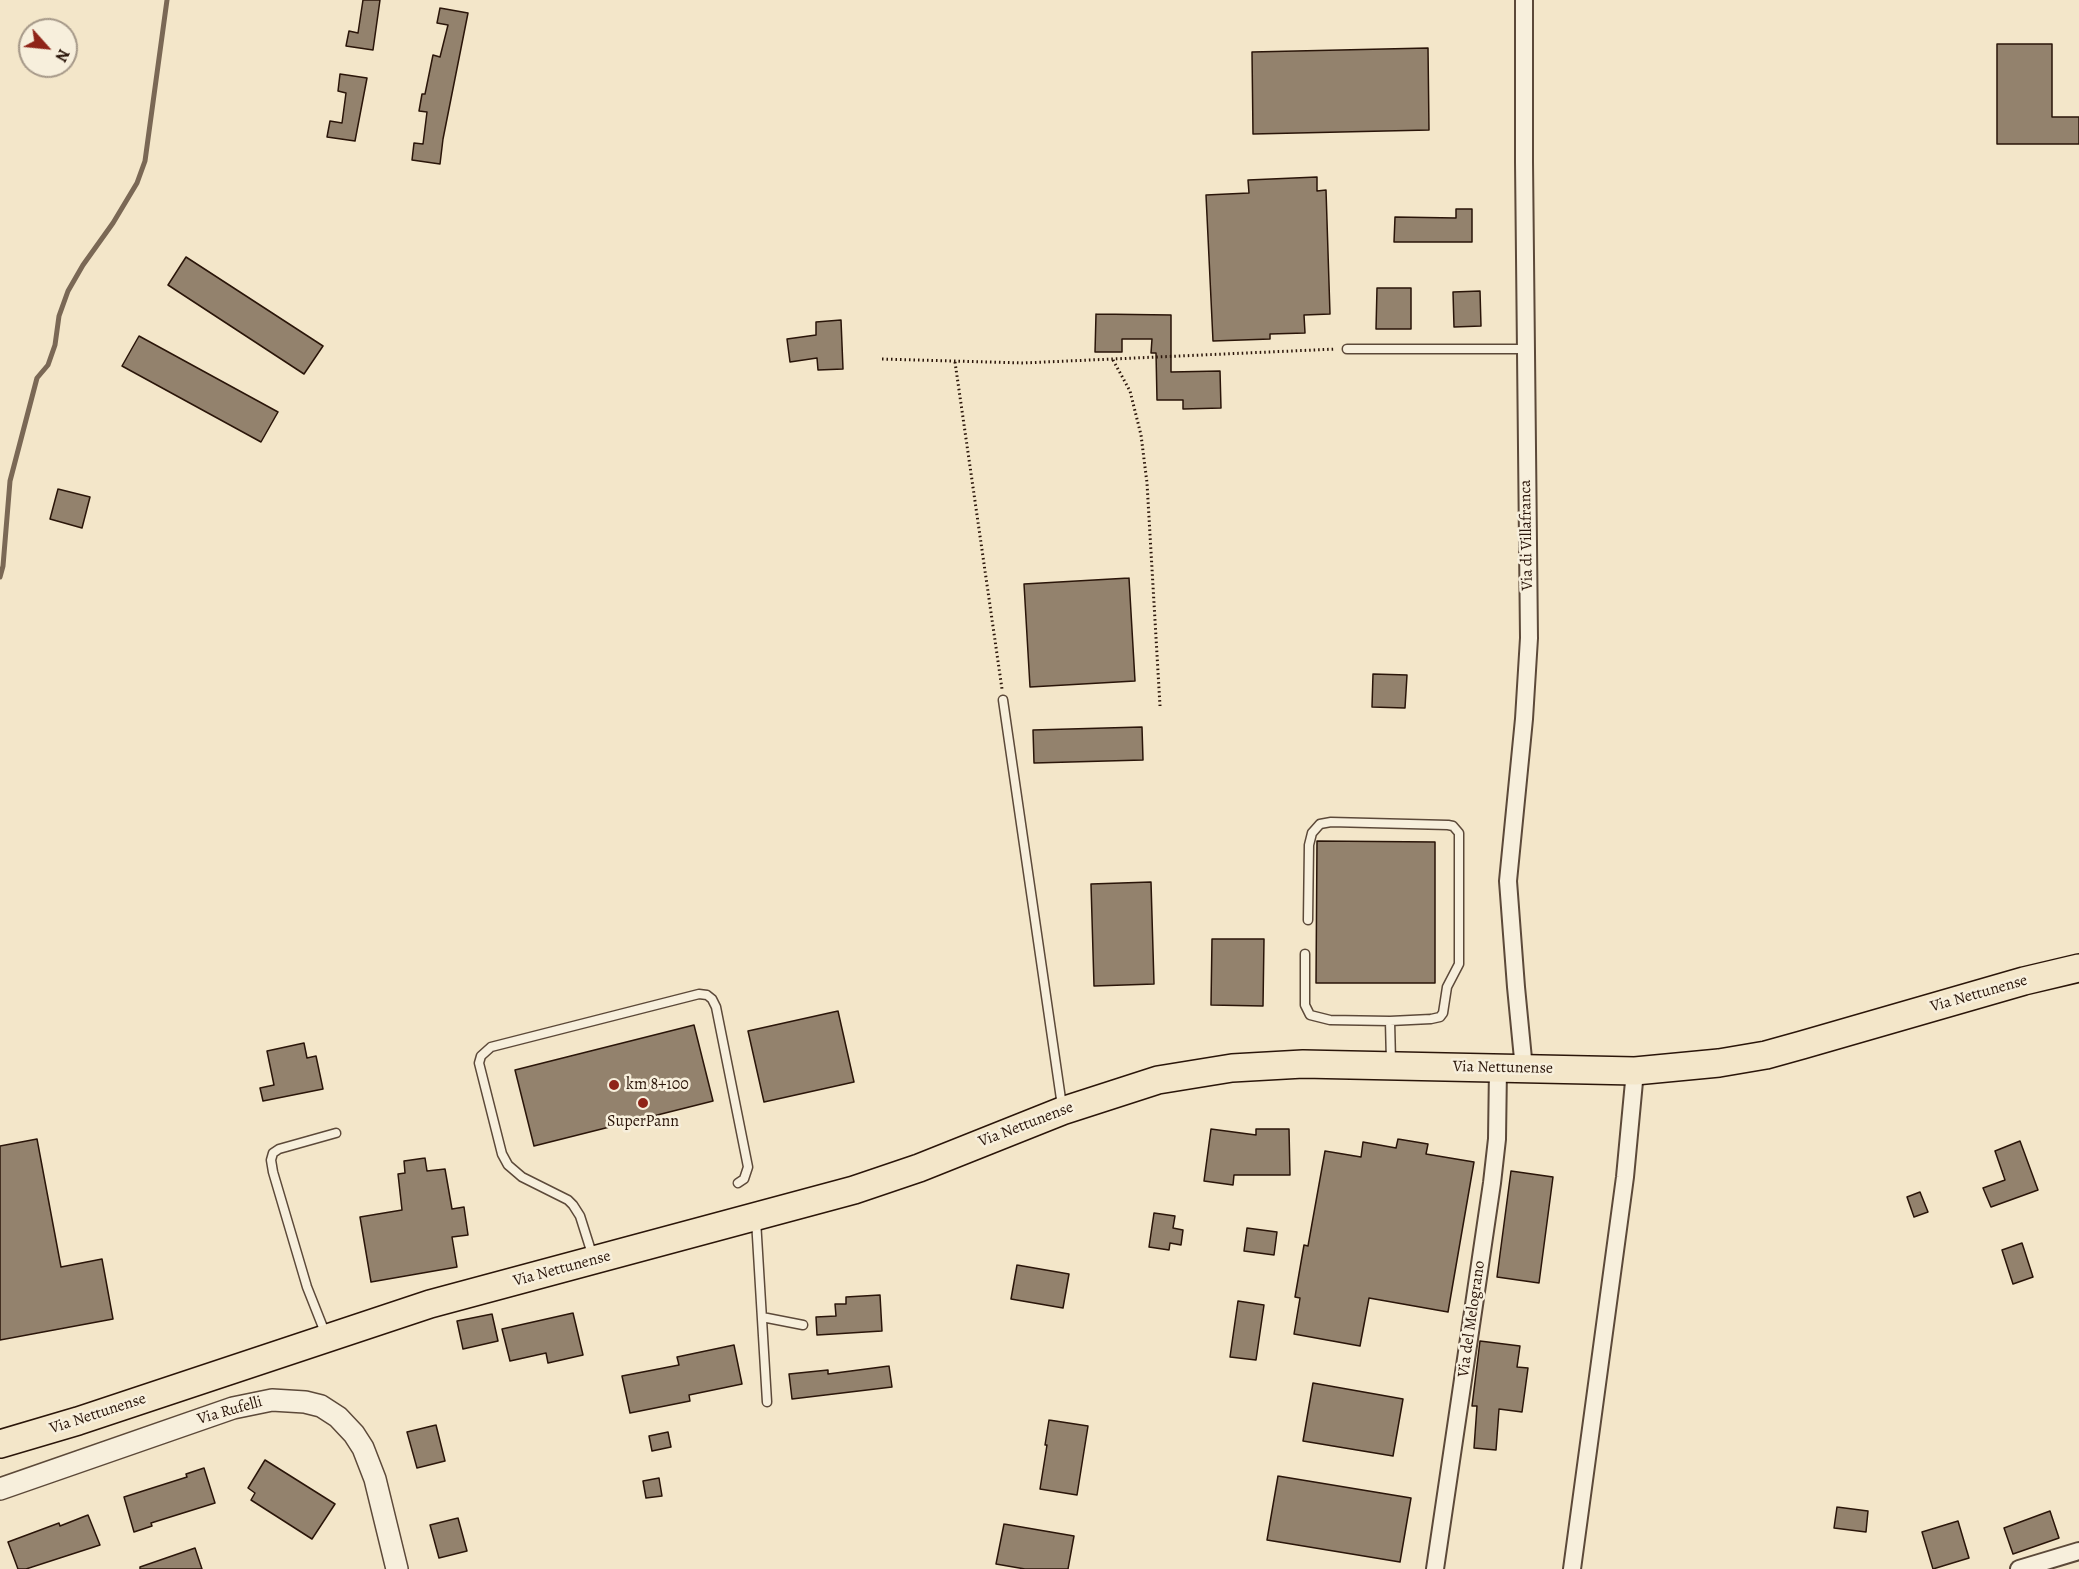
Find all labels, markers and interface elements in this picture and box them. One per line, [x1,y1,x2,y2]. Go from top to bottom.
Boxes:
north arrow [18,18,78,78]
text: N [50,45,75,65]
street label: Via di Villafranca [1516,479,1538,591]
street label: Via Nettunense [1928,971,2030,1017]
street label: Via Nettunense [1453,1058,1553,1078]
place label: km 8+100 [626,1075,689,1095]
marker: km 8+100 [607,1078,621,1092]
marker: SuperPann [636,1096,650,1110]
street label: Via Nettunense [976,1098,1076,1152]
place label: SuperPann [607,1112,679,1132]
street label: Via Nettunense [511,1247,613,1291]
street label: Via del Melograno [1454,1259,1490,1379]
street label: Via Nettunense [47,1389,149,1439]
street label: Via Rufelli [195,1393,265,1429]

